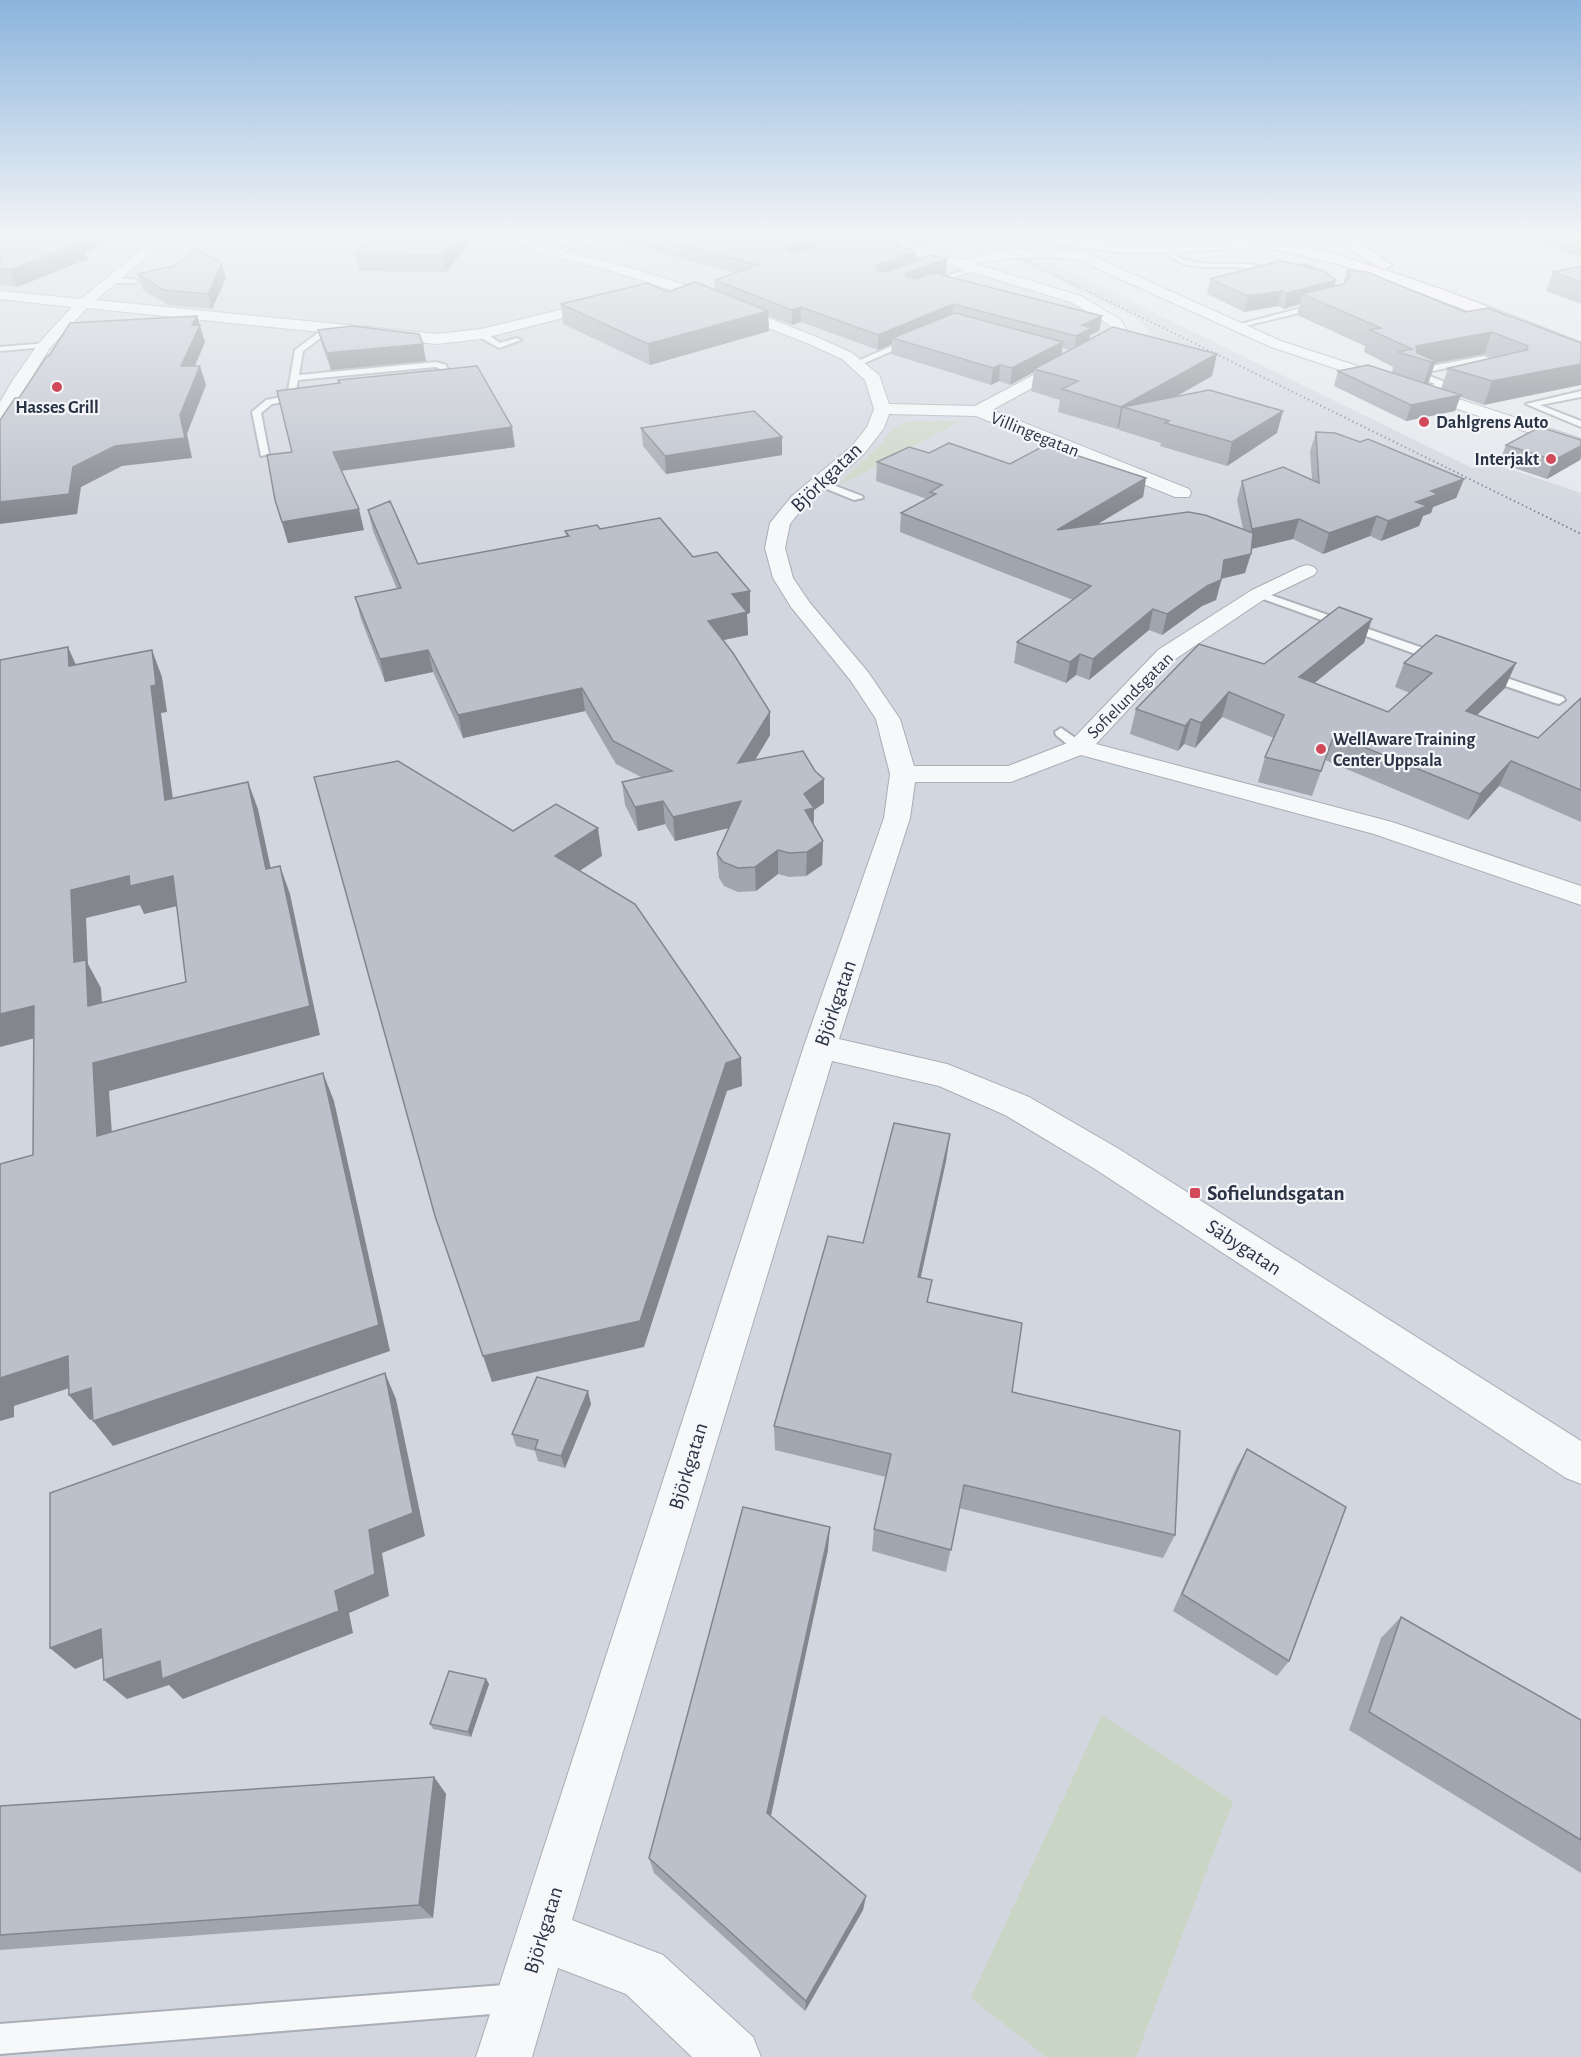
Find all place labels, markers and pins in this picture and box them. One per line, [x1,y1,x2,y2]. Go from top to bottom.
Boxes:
marker: Hasses Grill [50,380,64,394]
place label: Hasses Grill [15,399,99,417]
place label: Dahlgrens Auto [1436,414,1548,432]
marker: Dahlgrens Auto [1417,415,1431,429]
place label: Interjakt [1475,451,1539,469]
marker: Interjakt [1544,452,1558,466]
place label: WellAware Training Center Uppsala [1333,731,1476,770]
marker: WellAware Training Center Uppsala [1314,742,1328,756]
place label: Sofielundsgatan [1207,1183,1345,1204]
marker: Sofielundsgatan [1188,1186,1202,1200]

